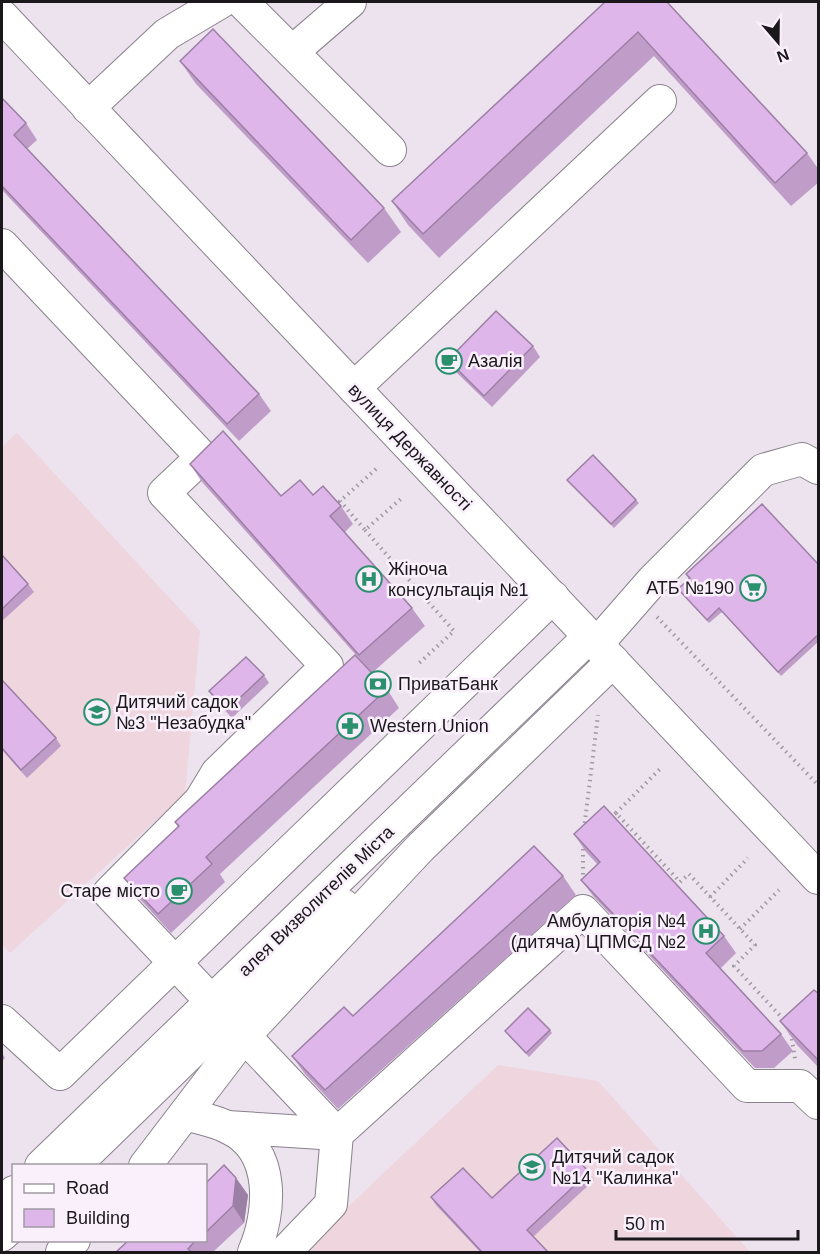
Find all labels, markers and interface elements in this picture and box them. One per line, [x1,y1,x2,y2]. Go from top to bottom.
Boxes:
north arrow [748,12,808,72]
text: N [775,46,791,66]
cafe icon: Азалія [434,346,464,376]
place label: Азалія [468,351,523,371]
street label: вулиця Державності [344,379,476,515]
place label: Жіноча консультація №1 [388,559,529,600]
hospital icon: Жіноча консультація №1 [354,564,384,594]
supermarket icon: АТБ №190 [738,573,768,603]
place label: АТБ №190 [646,578,734,598]
bank icon: ПриватБанк [363,669,393,699]
place label: ПриватБанк [398,674,498,694]
place label: Дитячий садок №3 "Незабудка" [116,692,251,733]
school or university icon: Дитячий садок №3 "Незабудка" [82,697,112,727]
pharmacy icon: Western Union [335,711,365,741]
place label: Western Union [370,716,489,736]
street label: алея Визволителів Міста [234,821,398,980]
cafe icon: Старе місто [164,876,194,906]
place label: Старе місто [60,881,160,901]
place label: Амбулаторія №4 (дитяча) ЦПМСД №2 [511,911,686,952]
hospital icon: Амбулаторія №4 (дитяча) ЦПМСД №2 [691,916,721,946]
place label: Дитячий садок №14 "Калинка" [552,1147,678,1188]
school or university icon: Дитячий садок №14 "Калинка" [517,1152,547,1182]
legend [12,1164,207,1242]
text: Road [66,1178,109,1198]
scale bar [616,1203,798,1241]
text: Building [66,1208,130,1228]
text: 50 m [625,1214,665,1234]

